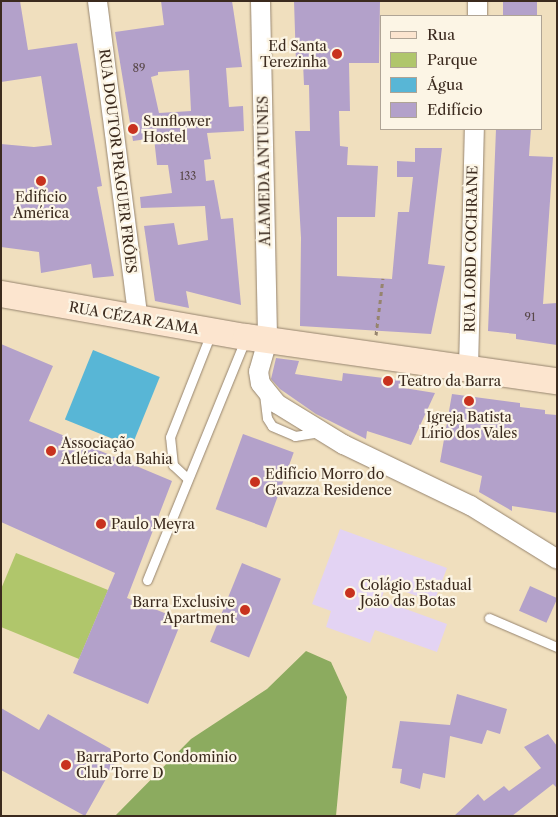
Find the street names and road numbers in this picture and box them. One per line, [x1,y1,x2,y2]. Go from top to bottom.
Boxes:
street label: RUA DOUTOR PRAGUER FRÓES [96,47,140,275]
street label: ALAMEDA ANTUNES [254,95,274,247]
street label: RUA LORD COCHRANE [461,165,481,333]
street label: RUA CÉZAR ZAMA [67,298,201,338]

